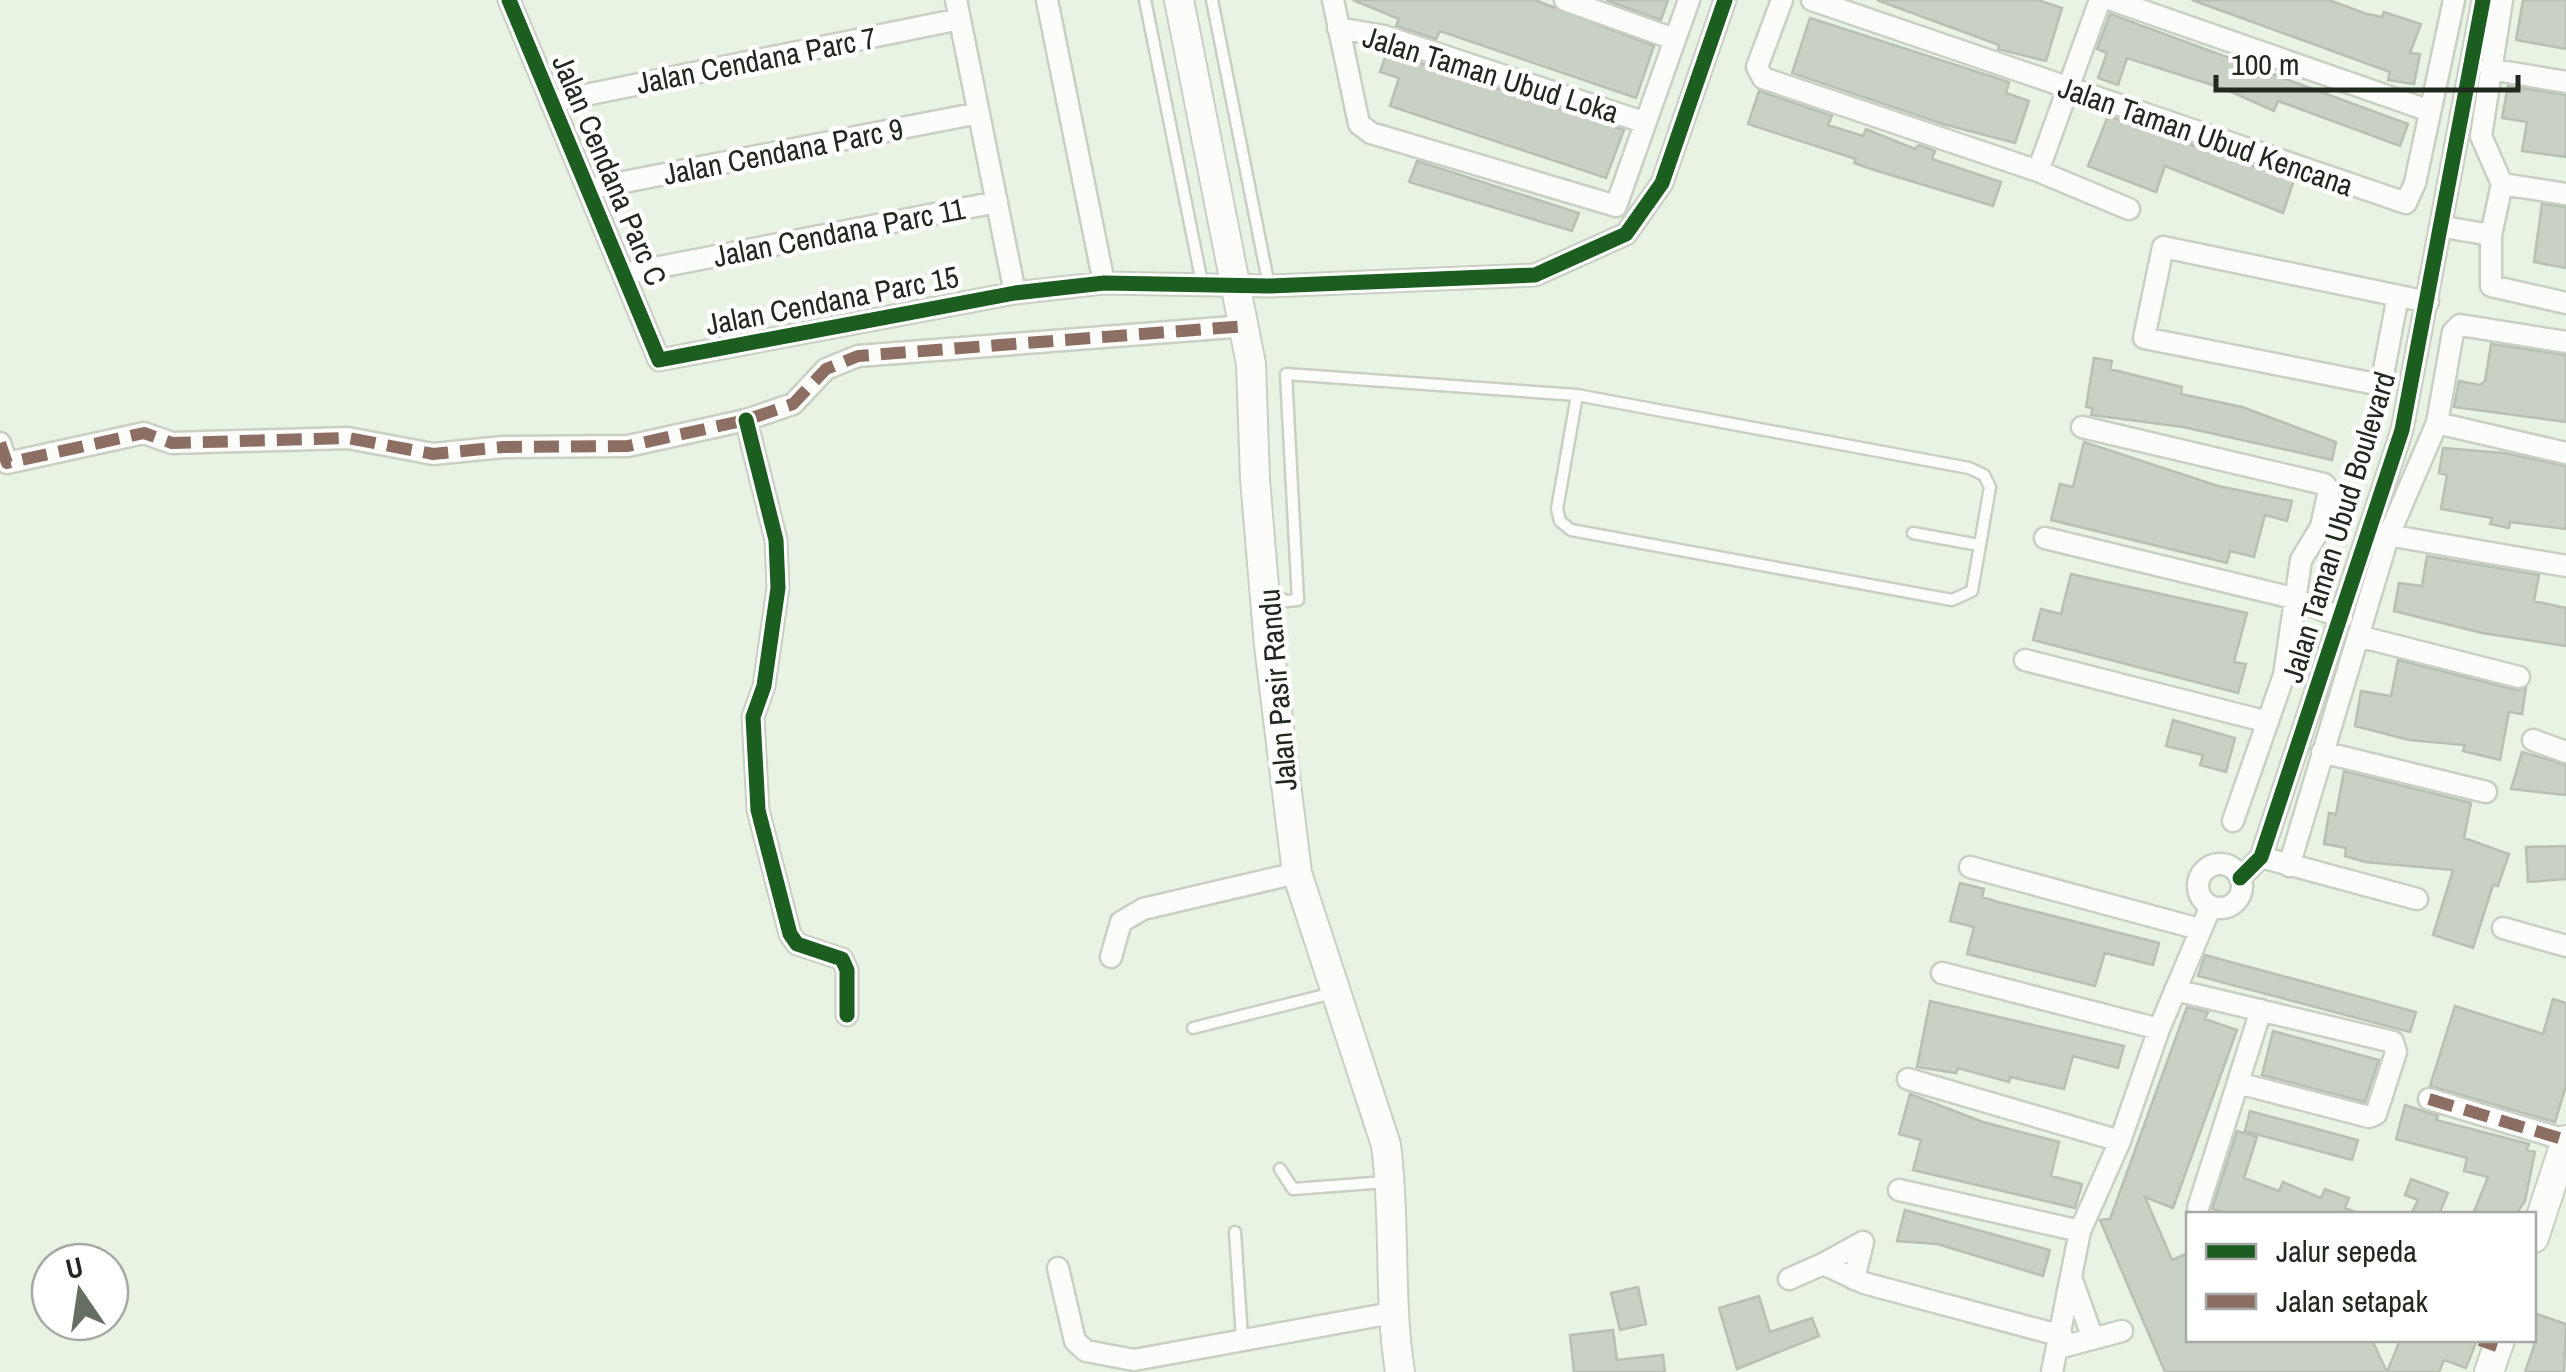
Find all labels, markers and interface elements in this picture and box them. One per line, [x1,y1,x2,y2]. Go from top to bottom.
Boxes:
street label: Jalan Taman Ubud Loka [1358,16,1624,132]
street label: Jalan Cendana Parc 7 [633,17,879,103]
scale bar [2216,30,2518,92]
text: 100 m [2231,44,2299,84]
street label: Jalan Cendana Parc C [543,48,677,292]
street label: Jalan Taman Ubud Kencana [2053,67,2359,205]
street label: Jalan Cendana Parc 9 [660,108,906,194]
street label: Jalan Cendana Parc 11 [710,188,968,276]
street label: Jalan Cendana Parc 15 [702,256,962,344]
street label: Jalan Taman Ubud Boulevard [2272,367,2404,687]
street label: Jalan Pasir Randu [1248,587,1306,793]
legend [2186,1212,2536,1342]
text: Jalur sepeda [2276,1231,2417,1271]
north arrow [30,1242,130,1342]
text: U [62,1247,87,1288]
text: Jalan setapak [2276,1281,2429,1321]

